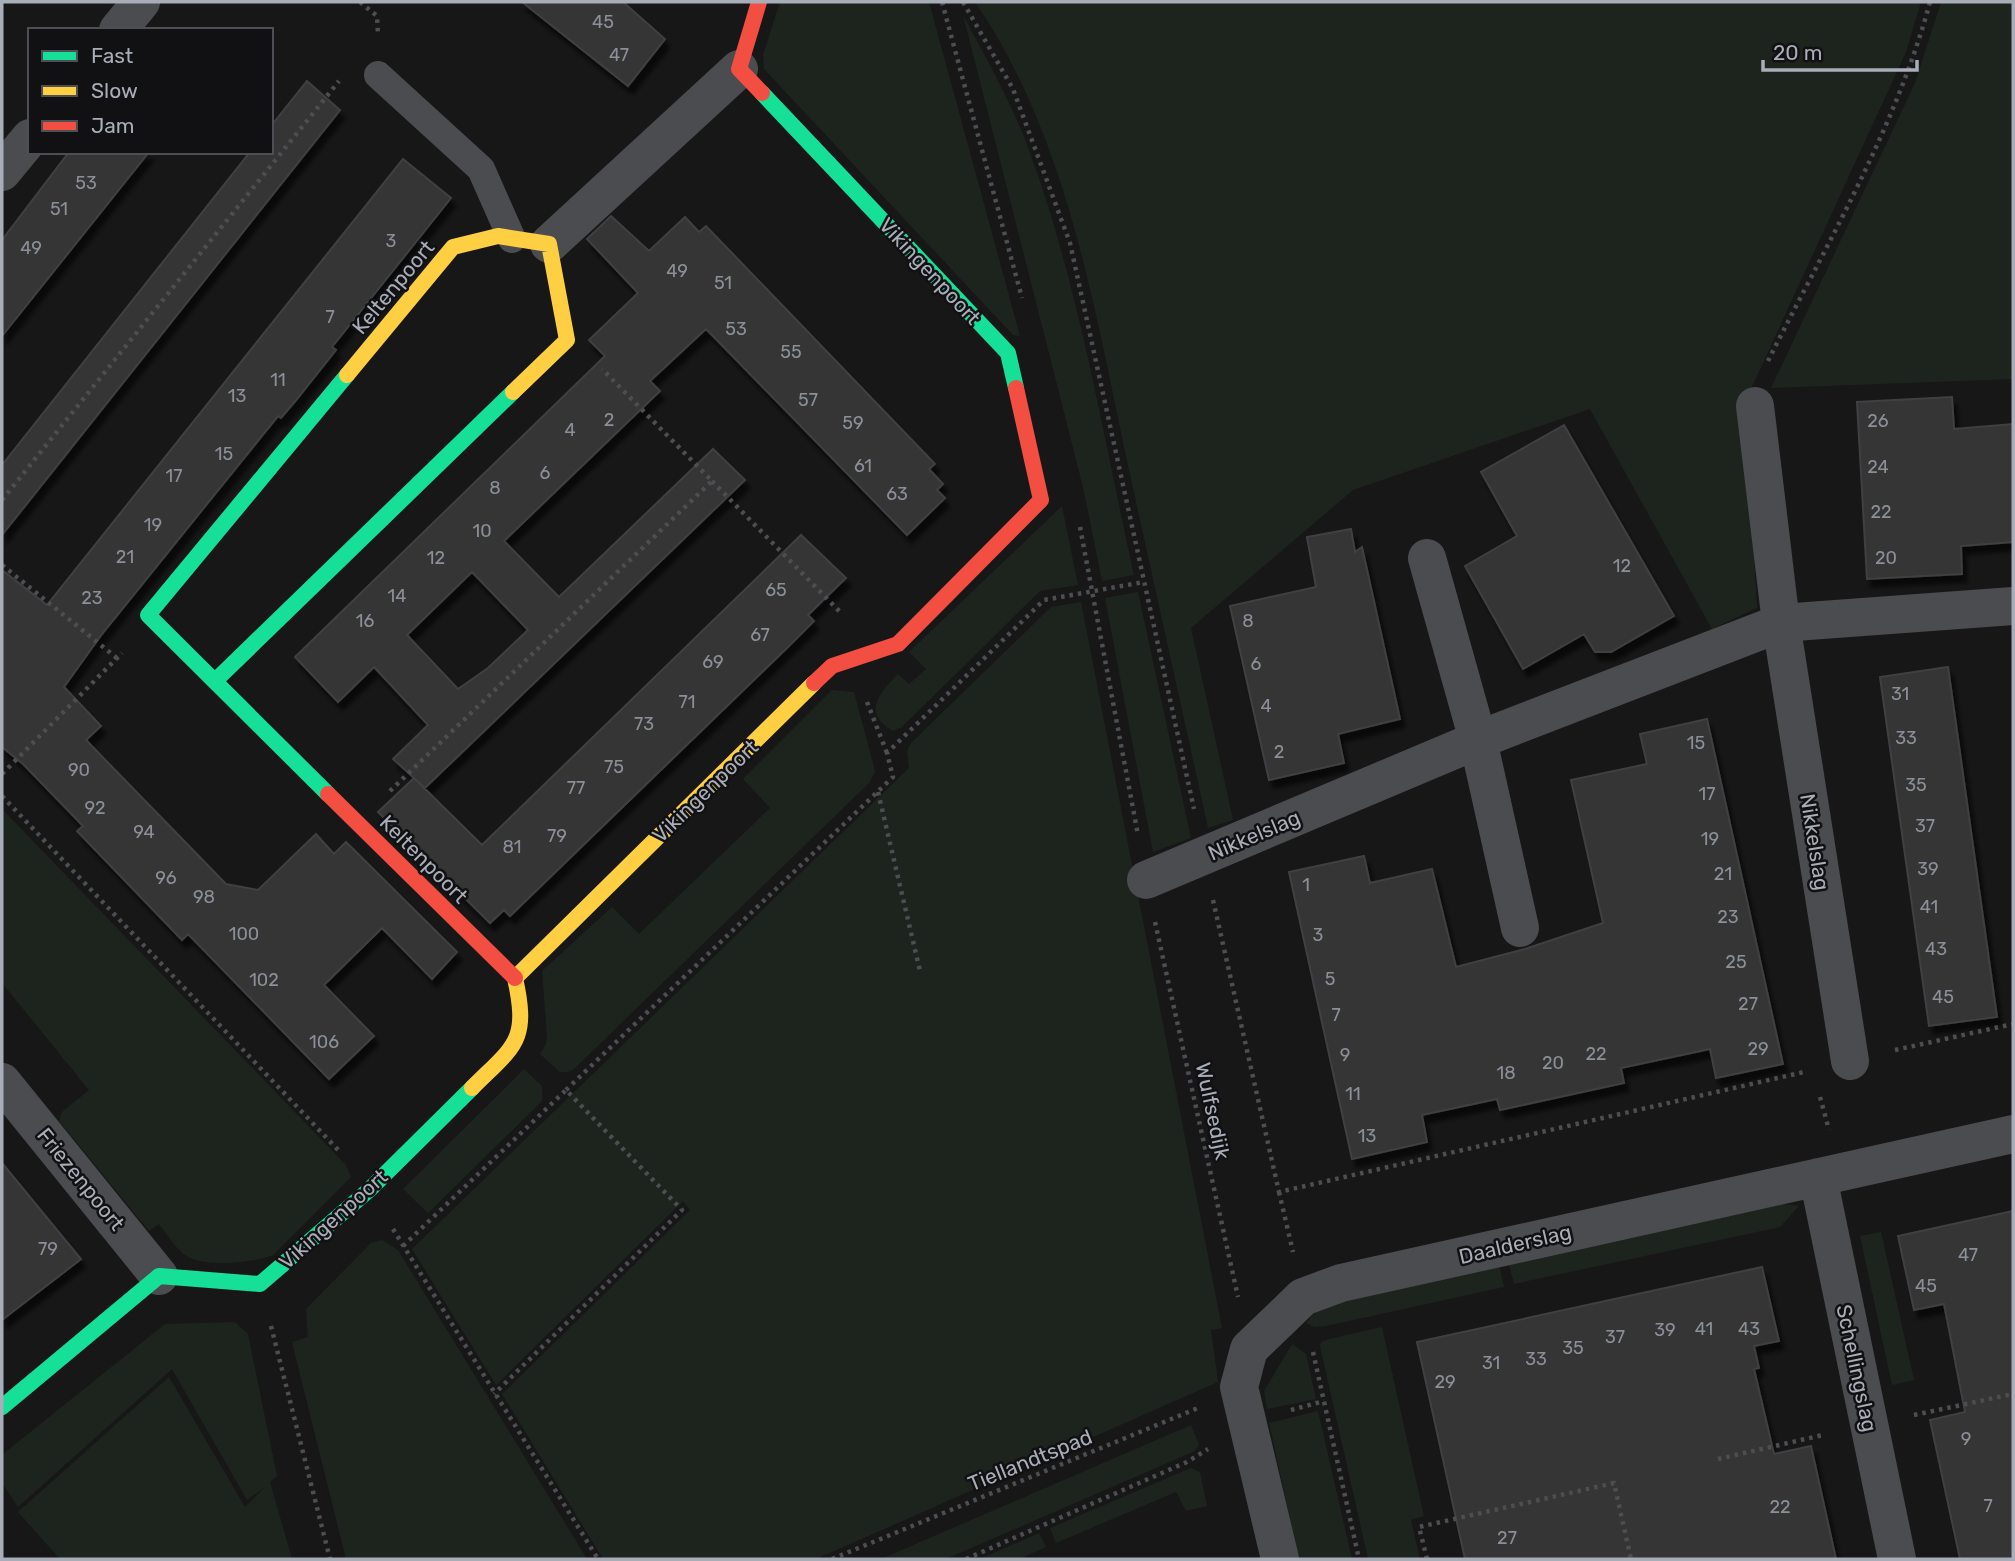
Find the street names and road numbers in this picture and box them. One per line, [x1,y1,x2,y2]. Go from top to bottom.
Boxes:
street label: Vikingenpoort [874,212,986,330]
street label: Keltenpoort [347,235,439,339]
street label: Vikingenpoort [647,734,763,848]
street label: Nikkelslag [1795,792,1835,892]
street label: Nikkelslag [1204,804,1304,866]
street label: Keltenpoort [375,810,473,908]
street label: Wulfsedijk [1191,1060,1236,1162]
street label: Friezenpoort [32,1123,130,1235]
street label: Vikingenpoort [274,1164,392,1274]
street label: Daalderslag [1456,1219,1574,1269]
street label: Schellingslag [1831,1302,1883,1434]
street label: Tiellandtspad [964,1424,1096,1496]

